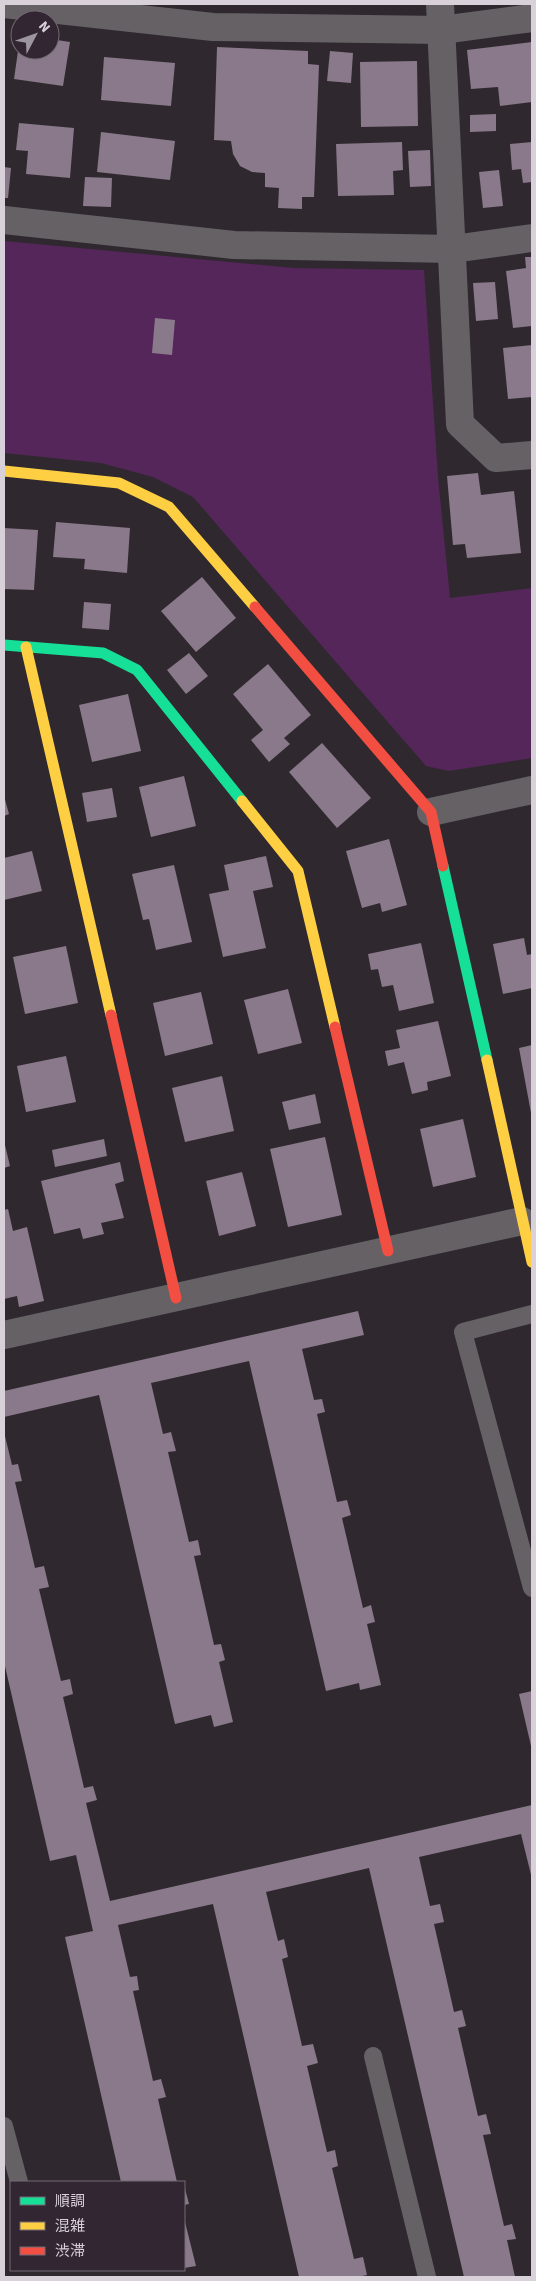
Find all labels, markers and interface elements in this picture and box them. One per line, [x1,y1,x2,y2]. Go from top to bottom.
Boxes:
north arrow [10,10,60,60]
text: N [33,17,55,37]
legend [10,2181,185,2271]
text: 順調 [55,2191,85,2212]
text: 混雑 [55,2216,85,2237]
text: 渋滞 [55,2241,85,2262]

